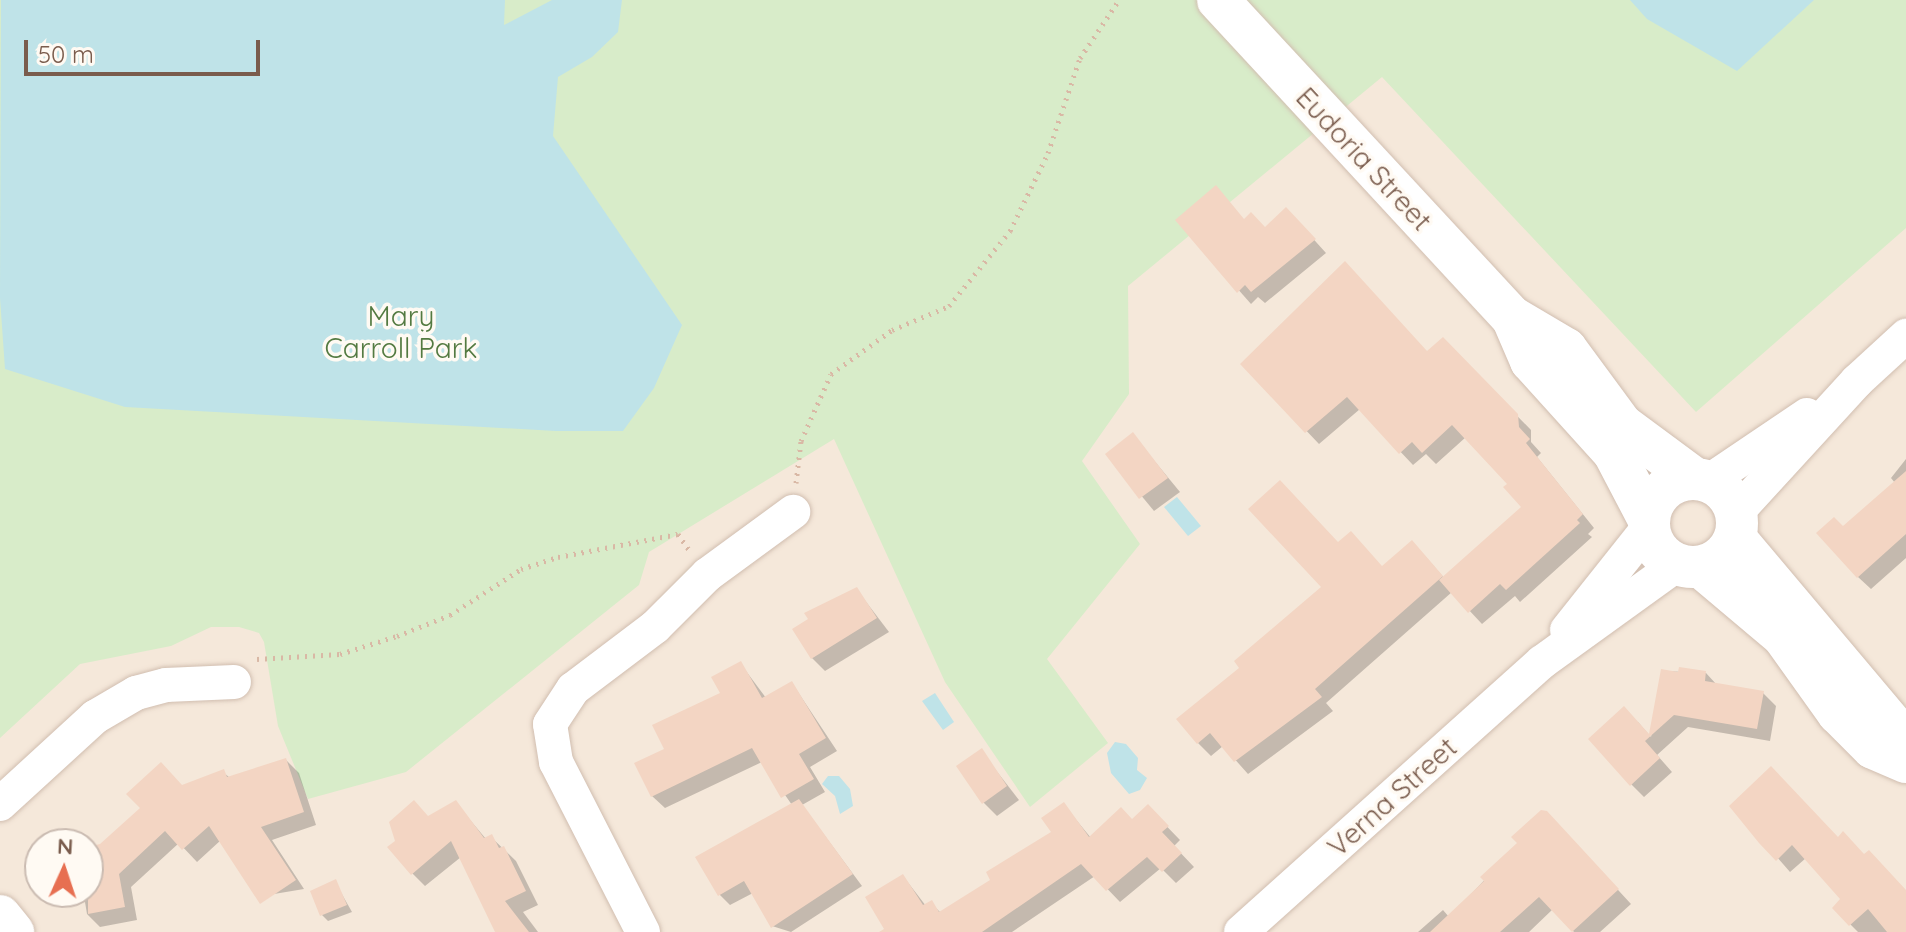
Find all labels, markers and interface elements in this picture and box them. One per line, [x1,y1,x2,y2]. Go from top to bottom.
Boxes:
scale bar [28,24,264,74]
text: 50 m [38,39,94,69]
street label: Eudoria Street [1289,80,1439,238]
park label: Mary Carroll Park [325,299,477,365]
street label: Verna Street [1321,730,1463,864]
north arrow [24,828,104,908]
text: N [56,832,74,860]

